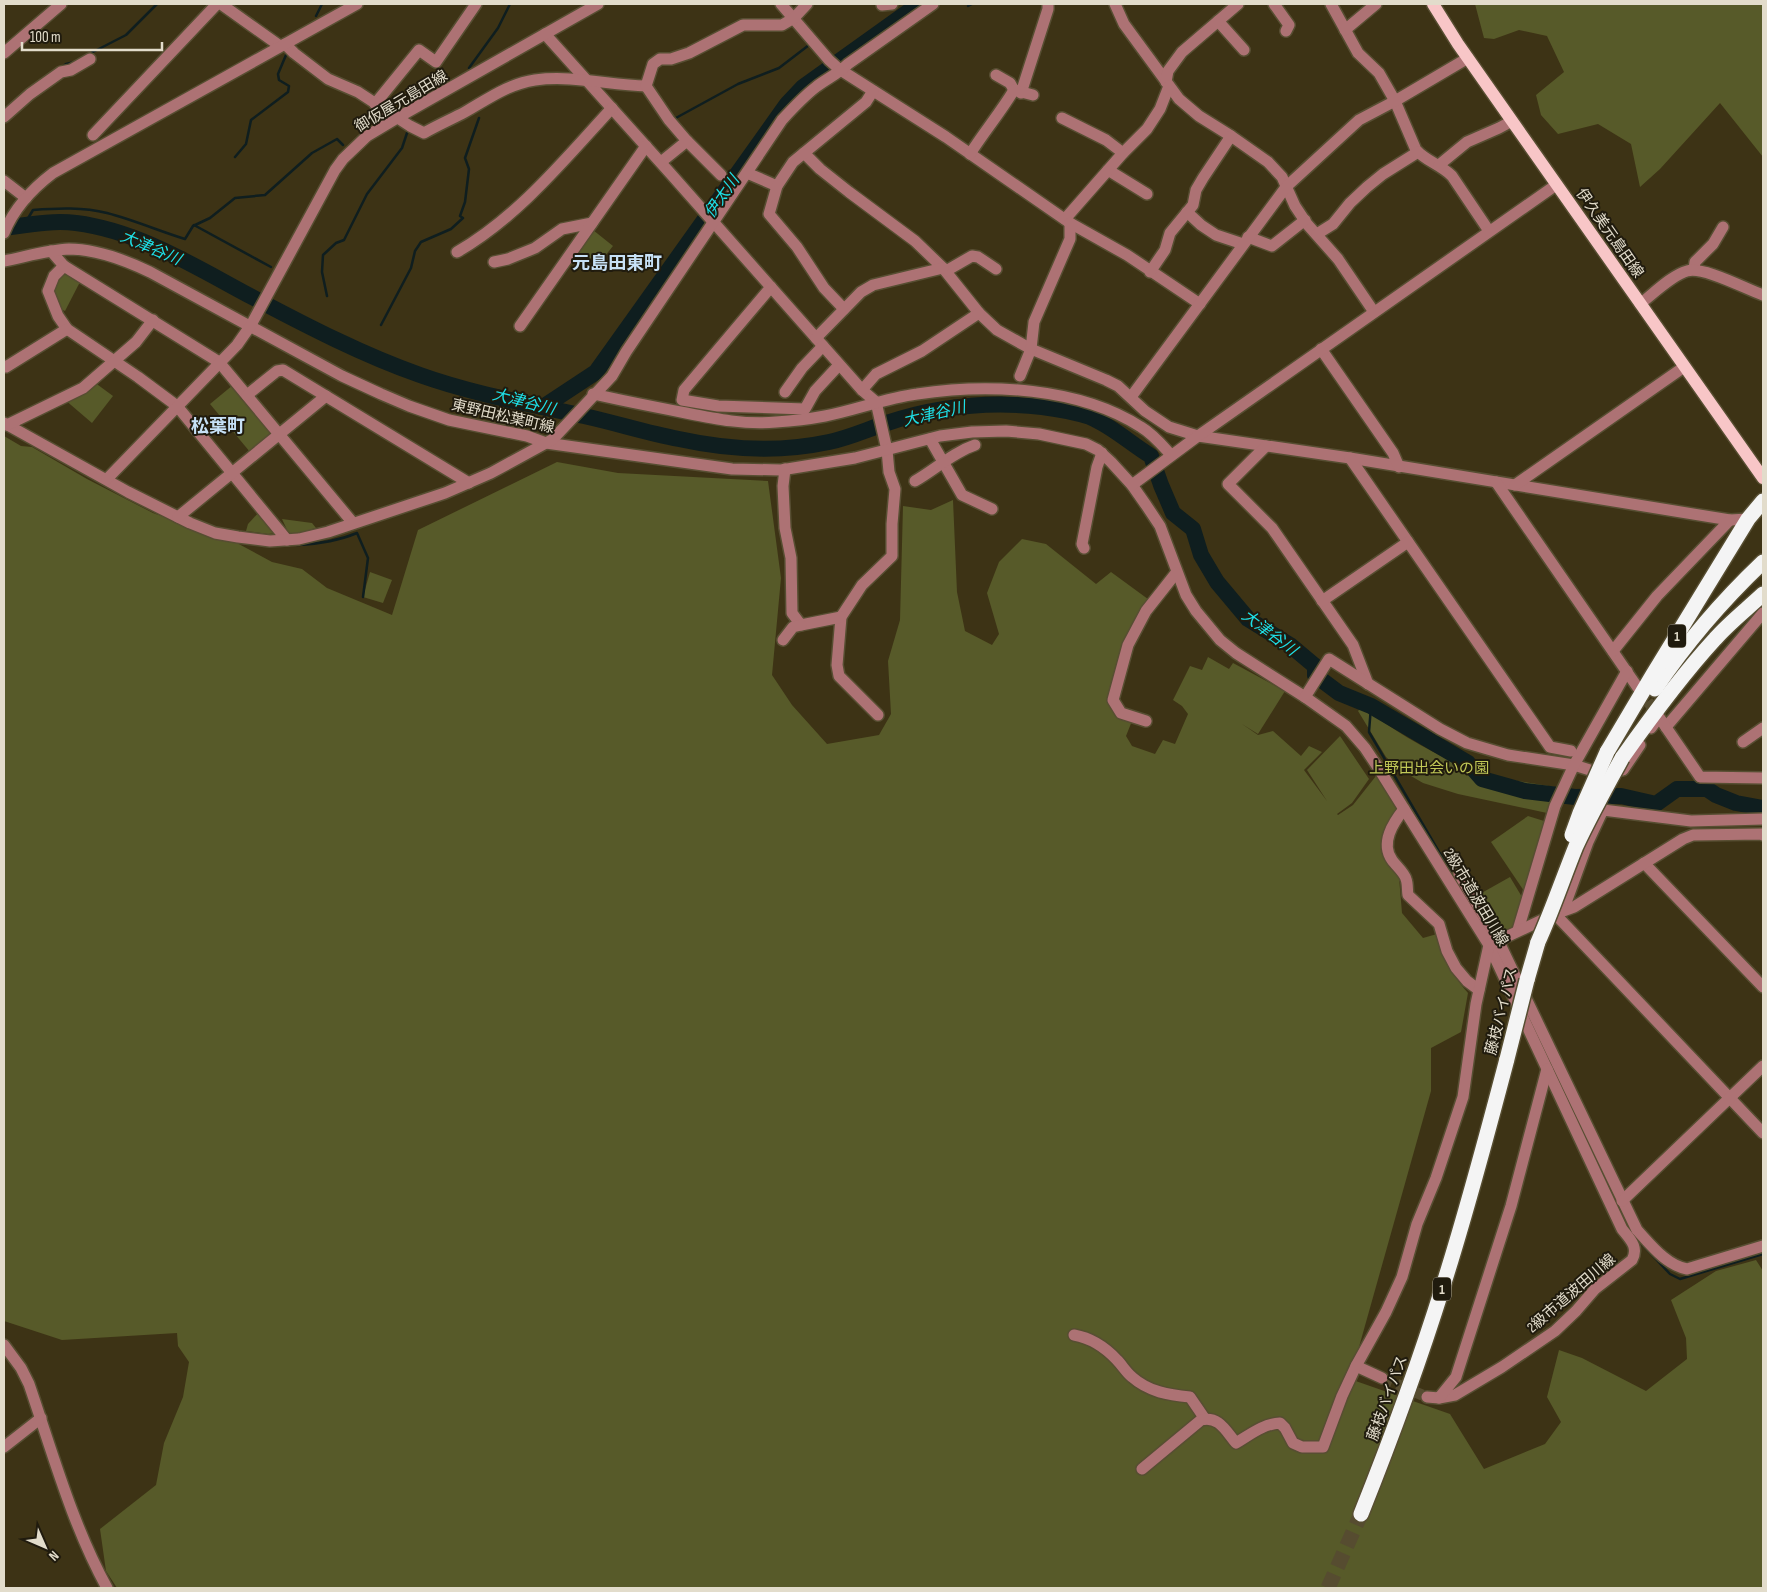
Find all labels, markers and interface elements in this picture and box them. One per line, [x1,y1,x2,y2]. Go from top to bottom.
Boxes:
scale bar [22,20,162,52]
text: 100 m [30,28,61,47]
street label: 御仮屋元島田線 [351,66,451,137]
water label: 伊太川 [701,170,745,222]
street label: 伊久美元島田線 [1572,185,1647,282]
water label: 大津谷川 [117,227,185,270]
district label: 元島田東町 [572,253,662,274]
water label: 大津谷川 [490,385,559,420]
street label: 東野田松葉町線 [450,395,556,438]
water label: 大津谷川 [901,398,970,431]
district label: 松葉町 [191,416,245,437]
water label: 大津谷川 [1238,606,1302,661]
road number: 1 [1668,624,1686,648]
park label: 上野田出会いの園 [1369,759,1489,778]
street label: 2級市道波田川線 [1439,845,1512,950]
street label: 藤枝バイパス [1481,965,1522,1057]
street label: 2級市道波田川線 [1523,1250,1620,1337]
road number: 1 [1433,1278,1451,1300]
street label: 藤枝バイパス [1363,1353,1412,1444]
north arrow [20,1522,70,1572]
text: N [45,1547,62,1564]

